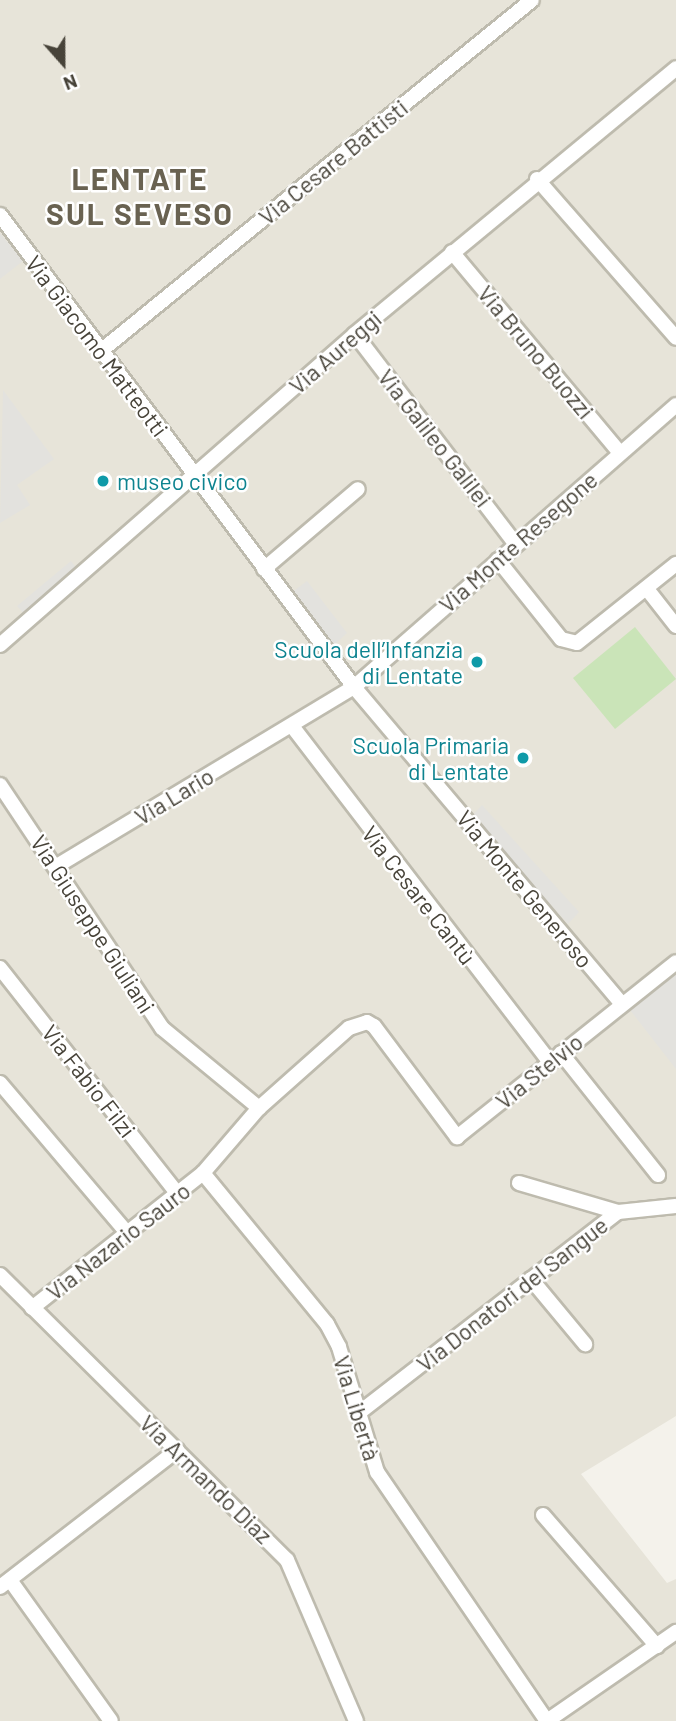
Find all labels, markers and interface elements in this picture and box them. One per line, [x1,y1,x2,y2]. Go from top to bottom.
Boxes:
north arrow [28,28,98,98]
text: N [61,70,81,96]
street label: Via Cesare Battisti [253,94,413,230]
district label: LENTATE SUL SEVESO [47,160,233,230]
street label: Via Giacomo Matteotti [20,250,174,442]
street label: Via Bruno Buozzi [472,280,600,424]
street label: Via Aureggi [283,305,387,399]
street label: Via Galileo Galilei [373,363,497,513]
street label: Via Monte Resegone [433,466,603,618]
place label: museo civico [117,467,248,495]
marker: museo civico [95,473,111,489]
place label: Scuola dell’Infanzia di Lentate [274,635,463,689]
marker: Scuola dell’Infanzia di Lentate [469,654,485,670]
place label: Scuola Primaria di Lentate [352,731,509,785]
marker: Scuola Primaria di Lentate [515,750,531,766]
street label: Via Lario [129,762,219,830]
street label: Via Monte Generoso [451,805,599,973]
street label: Via Cesare Cantù [356,820,482,970]
street label: Via Giuseppe Giuliani [25,830,161,1018]
street label: Via Fabio Filzi [36,1019,142,1143]
street label: Via Stelvio [490,1028,588,1114]
street label: Via Nazario Sauro [41,1176,195,1306]
street label: Via Donatori del Sangue [411,1211,613,1377]
street label: Via Libertà [328,1352,386,1464]
street label: Via Armando Diaz [134,1409,278,1549]

